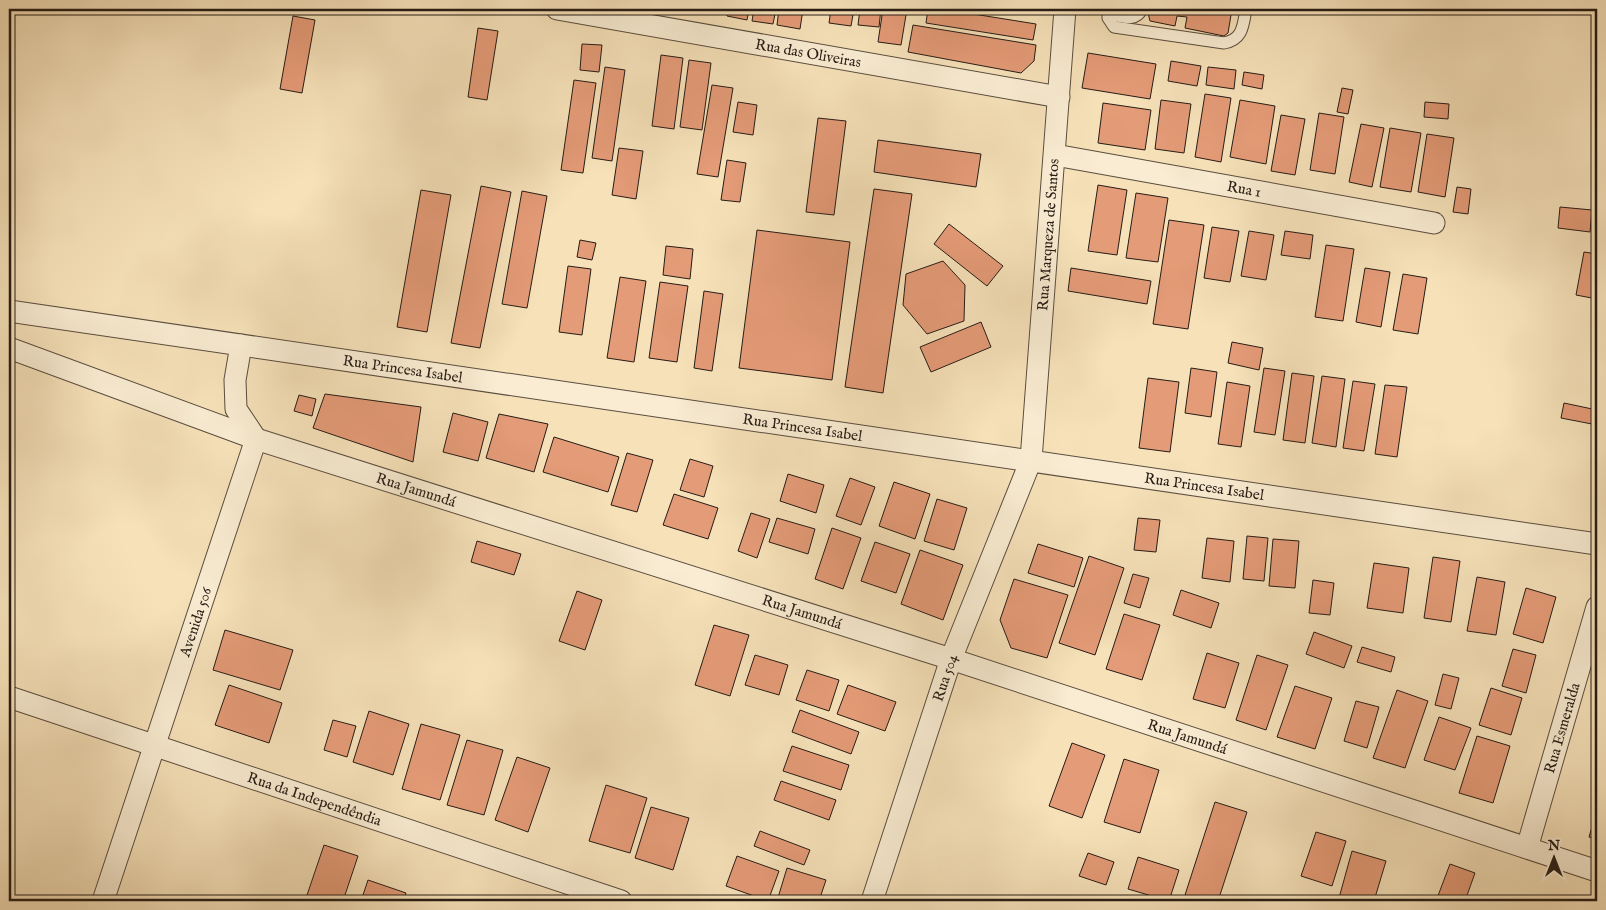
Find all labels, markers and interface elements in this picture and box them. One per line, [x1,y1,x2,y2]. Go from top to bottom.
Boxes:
street label: Rua das Oliveiras [754,34,863,72]
street label: Rua Marqueza de Santos [1033,158,1063,311]
street label: Rua 1 [1225,177,1263,201]
street label: Rua Princesa Isabel [342,351,465,387]
street label: Rua Princesa Isabel [741,409,864,446]
street label: Rua Jamundá [374,468,459,511]
street label: Rua Princesa Isabel [1143,468,1266,505]
street label: Avenida 506 [175,584,216,660]
street label: Rua Jamundá [760,590,845,634]
street label: Rua 504 [928,650,962,704]
street label: Rua Esmeralda [1540,680,1584,776]
street label: Rua Jamundá [1145,715,1230,759]
street label: Rua da Independêndia [245,768,385,830]
north arrow [1528,832,1578,882]
text: N [1547,837,1560,855]

